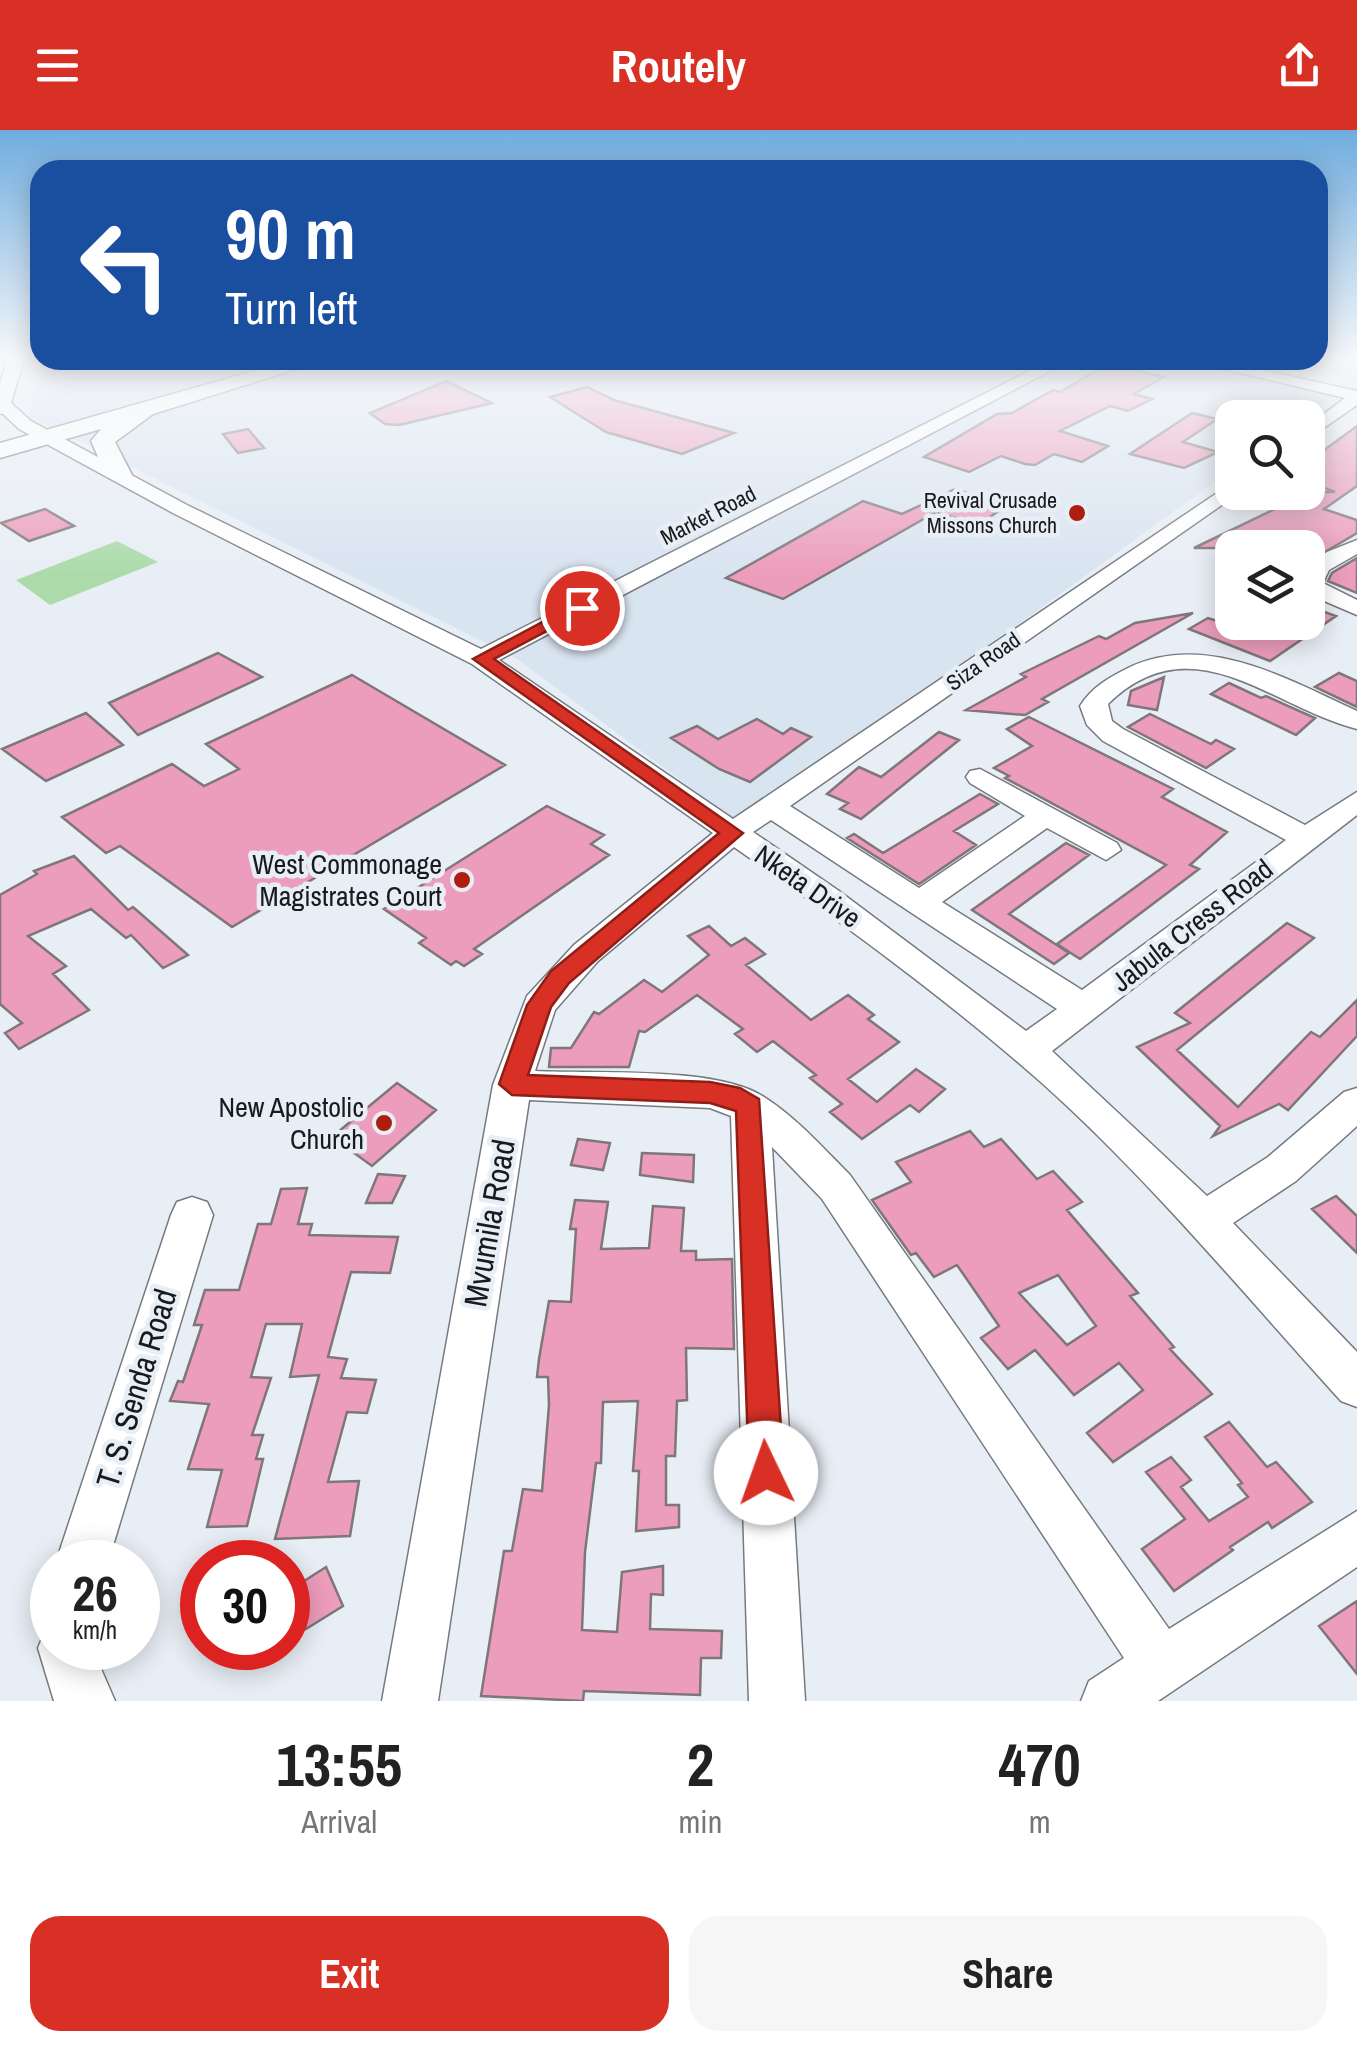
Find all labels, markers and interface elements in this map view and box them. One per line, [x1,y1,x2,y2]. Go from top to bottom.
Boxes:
text: Routely [611,35,746,96]
icon: menu [30,38,85,93]
icon: share [1272,38,1327,93]
text: 90 m [225,187,356,281]
icon: left [60,200,190,330]
text: Turn left [225,277,357,338]
map controls [1215,400,1325,640]
button: search [1215,400,1325,510]
street label: Market Road [655,478,761,552]
place label: Revival Crusade Missons Church [924,485,1057,540]
marker: Revival Crusade Missons Church [1066,502,1088,524]
button: layers [1215,530,1325,640]
pin [540,566,625,651]
icon: arrive [555,581,610,636]
street label: Siza Road [940,625,1026,697]
street label: Nketa Drive [747,836,869,936]
place label: West Commonage Magistrates Court [252,845,442,915]
street label: Jabula Cress Road [1103,850,1281,1000]
marker: West Commonage Magistrates Court [451,869,473,891]
place label: New Apostolic Church [219,1088,364,1158]
marker: New Apostolic Church [373,1112,395,1134]
street label: Mvumila Road [453,1136,525,1310]
street label: T. S. Senda Road [85,1283,187,1493]
position arrow [714,1421,818,1525]
speed limit sign: 30 [180,1540,310,1670]
text: 26 [72,1559,118,1627]
text: km/h [73,1613,117,1647]
text: 13:55 [276,1724,402,1805]
text: 2 [687,1724,714,1805]
text: 470 [999,1724,1081,1805]
text: Arrival [301,1800,377,1843]
text: min [678,1800,722,1843]
text: m [1029,1800,1051,1843]
button: Exit [30,1916,669,2031]
button: Share [689,1916,1327,2031]

